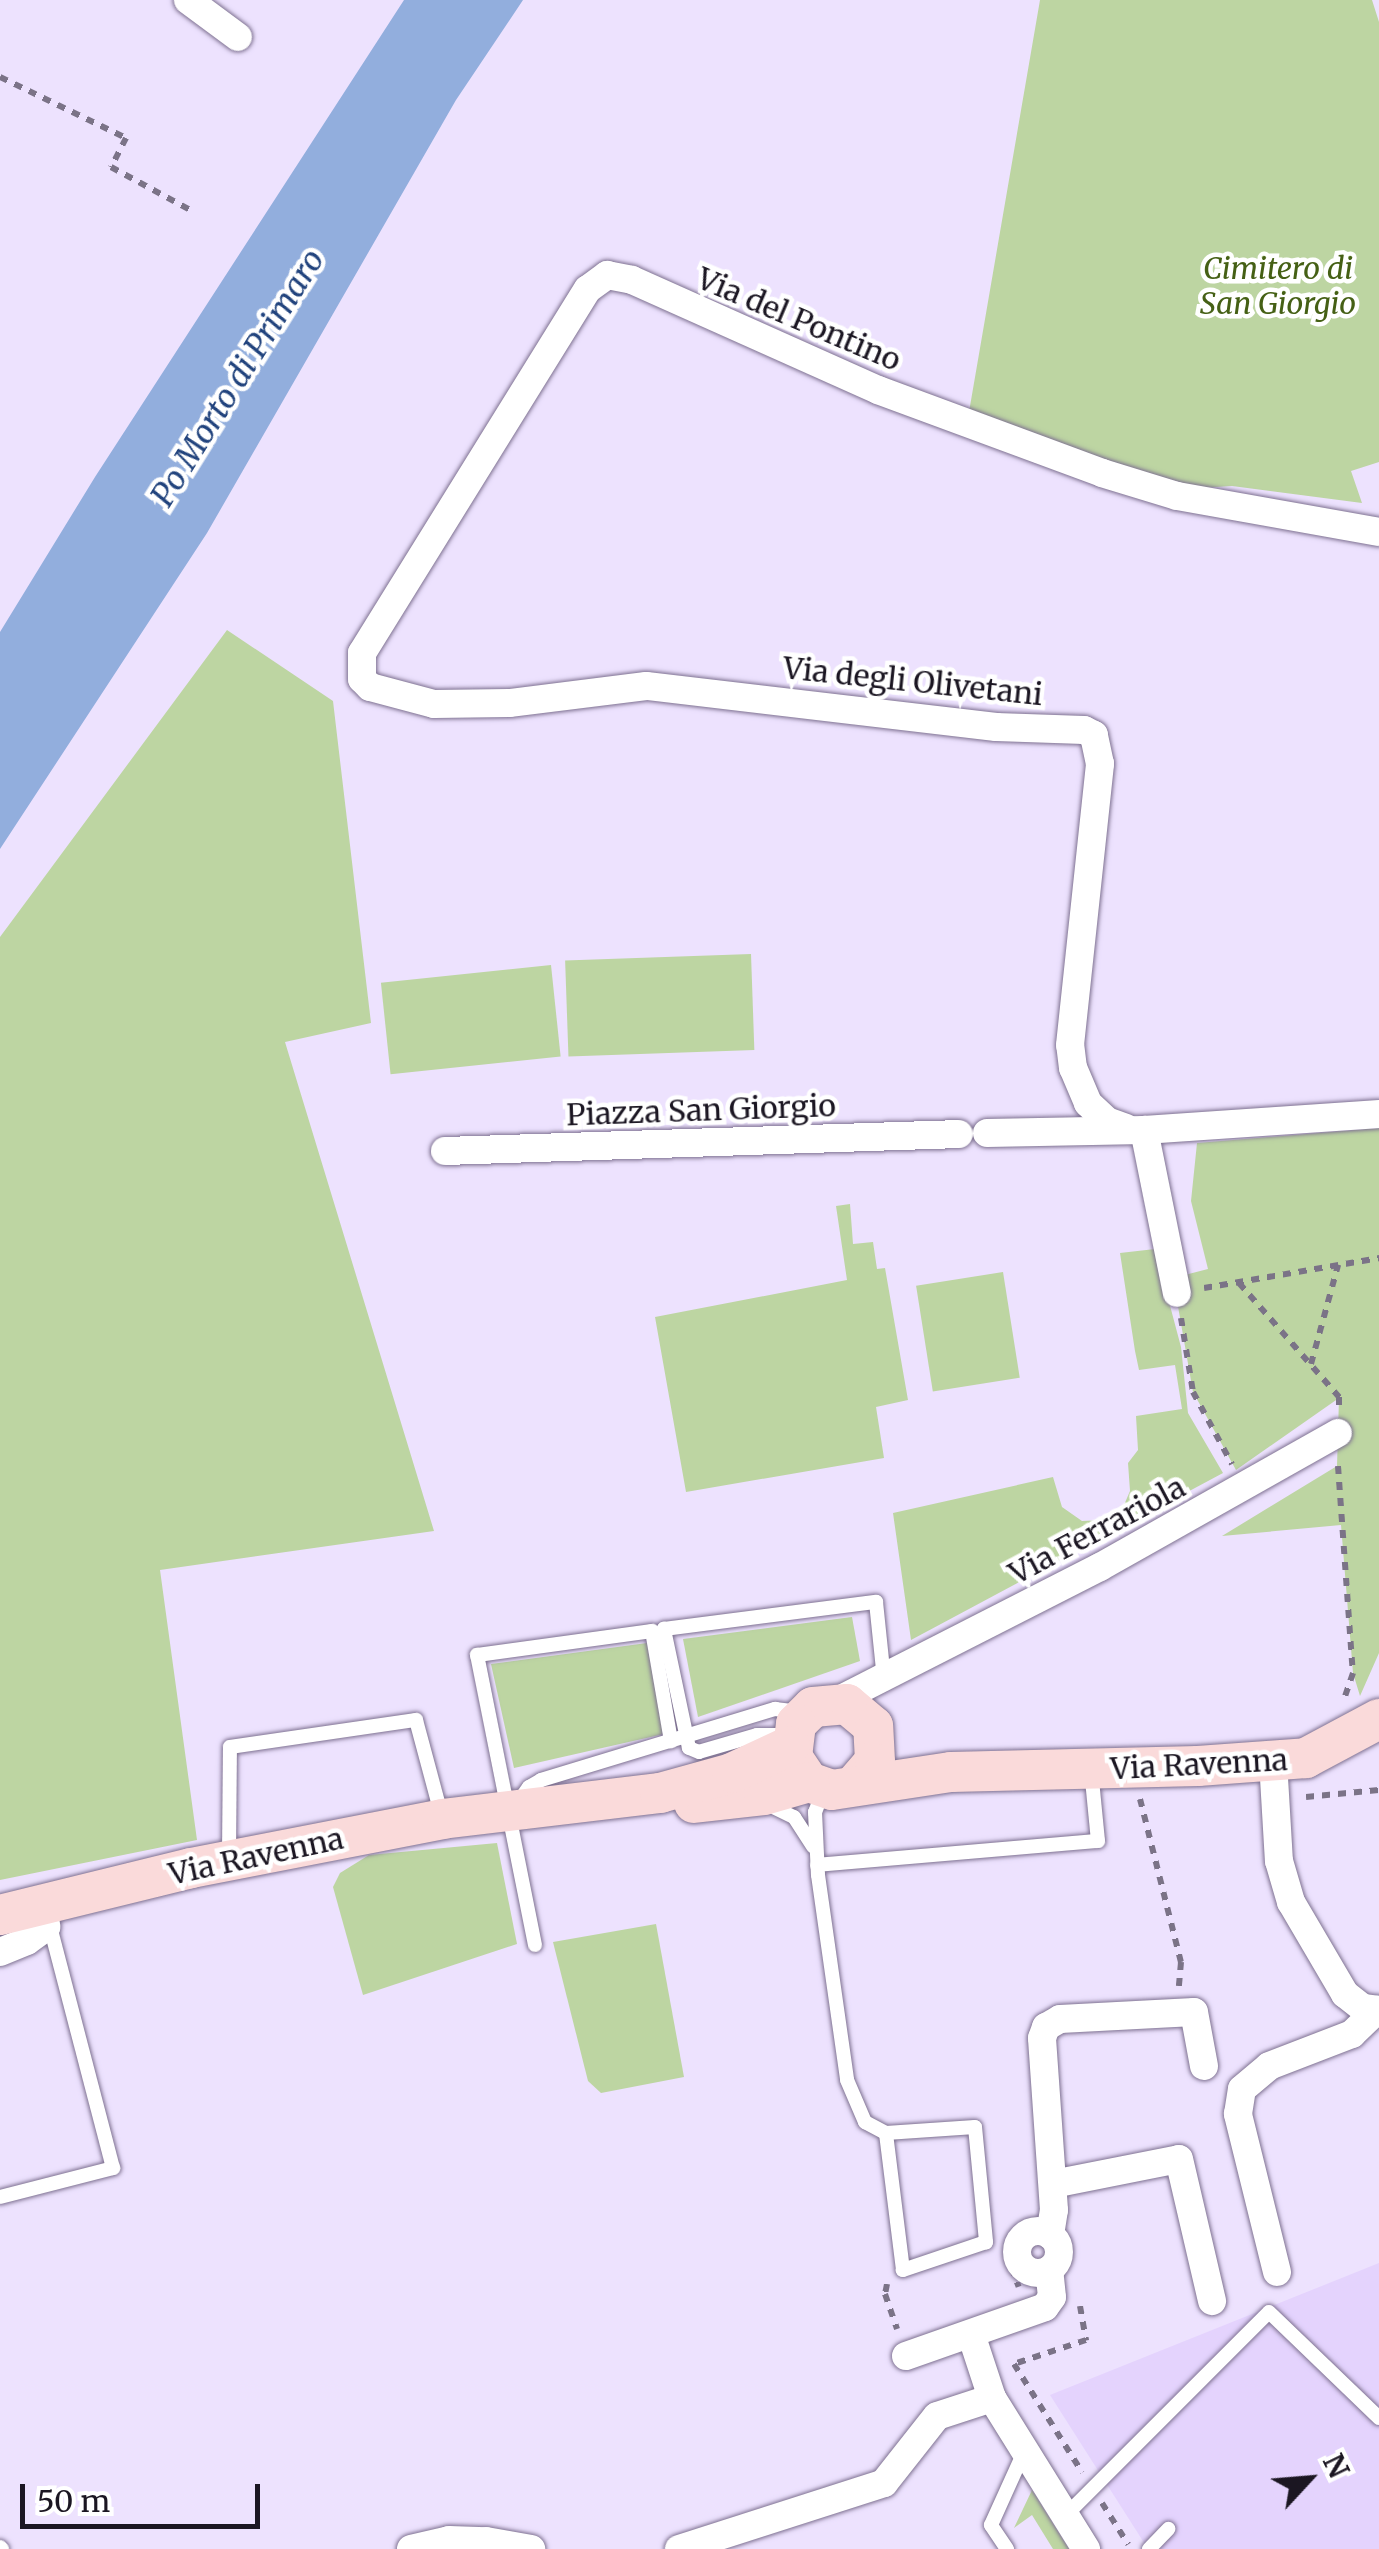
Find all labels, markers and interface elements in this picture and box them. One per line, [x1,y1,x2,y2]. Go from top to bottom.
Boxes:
water label: Po Morto di Primaro [143,243,333,513]
park label: Cimitero di San Giorgio [1200,250,1356,320]
street label: Via del Pontino [692,260,906,378]
street label: Via degli Olivetani [781,649,1045,713]
street label: Piazza San Giorgio [566,1087,836,1133]
street label: Via Ferrariola [1003,1469,1191,1591]
street label: Via Ravenna [1109,1741,1289,1787]
street label: Via Ravenna [165,1820,347,1892]
north arrow [1259,2429,1359,2529]
text: N [1315,2448,1357,2484]
scale bar [25,2464,265,2526]
text: 50 m [37,2482,110,2520]

